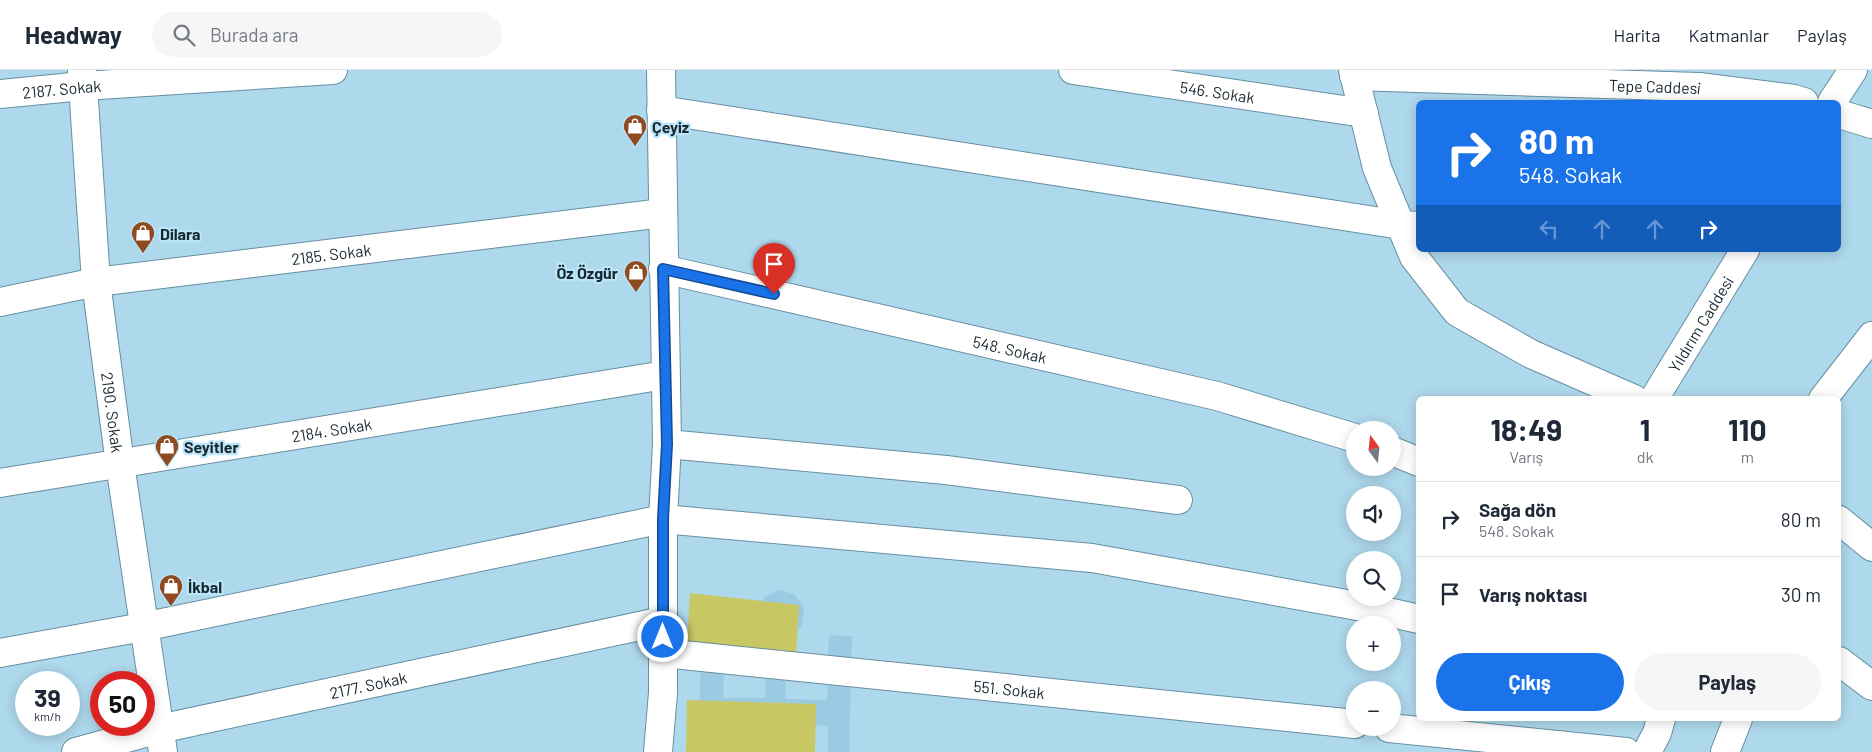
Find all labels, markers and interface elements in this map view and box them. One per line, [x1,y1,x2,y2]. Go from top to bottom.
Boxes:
search box [152,12,502,57]
text: Headway [25,20,122,49]
icon: search [170,21,198,49]
text: Burada ara [210,23,299,46]
text: Harita [1613,24,1661,46]
text: Katmanlar [1689,24,1769,46]
text: Paylaş [1797,24,1847,46]
street label: 2187. Sokak [21,75,102,101]
street label: Tepe Caddesi [1609,75,1702,97]
street label: 546. Sokak [1179,76,1256,106]
shop icon: Çeyiz [622,113,648,147]
place label: Çeyiz [652,117,689,136]
text: 80 m [1519,119,1594,161]
icon: right [1436,120,1501,185]
text: 548. Sokak [1519,161,1622,187]
icon: left [1535,215,1563,243]
icon: ahead [1588,215,1616,243]
icon: ahead [1641,215,1669,243]
icon: right [1694,215,1722,243]
shop icon: Dilara [130,220,156,254]
place label: Dilara [160,224,201,243]
street label: 2185. Sokak [290,239,372,268]
pin [753,243,795,294]
icon: arrive [760,250,788,278]
shop icon: Öz Özgür [623,259,649,293]
place label: Öz Özgür [556,263,618,282]
street label: Yıldırım Caddesi [1663,273,1736,375]
street label: 548. Sokak [971,331,1049,366]
street label: 2190. Sokak [98,371,128,454]
text: 18:49 [1490,411,1562,447]
text: 1 [1640,411,1650,447]
text: 110 [1728,411,1767,447]
street label: 2184. Sokak [290,413,373,445]
north arrow [1346,421,1401,476]
map controls [1346,421,1401,736]
shop icon: Seyitler [154,433,180,467]
place label: Seyitler [184,437,239,456]
text: Varış [1509,447,1543,466]
text: dk [1637,447,1654,466]
text: m [1741,447,1754,466]
button: sound [1346,486,1401,541]
text: Sağa dön [1479,498,1556,521]
icon: right [1436,505,1464,533]
text: 80 m [1781,508,1821,531]
text: 548. Sokak [1479,521,1554,540]
button: search [1346,551,1401,606]
shop icon: İkbal [158,573,184,607]
place label: İkbal [188,577,222,596]
icon: arrive [1436,580,1464,608]
text: Varış noktası [1479,583,1587,606]
text: 30 m [1781,583,1821,606]
position arrow [636,610,688,662]
button: + [1346,616,1401,671]
button: Çıkış [1436,653,1624,711]
button: Paylaş [1634,653,1821,711]
street label: 2177. Sokak [328,667,408,702]
speed limit sign: 50 [90,671,155,736]
street label: 551. Sokak [973,675,1046,702]
button: − [1346,681,1401,736]
text: 39 [34,682,61,712]
text: km/h [34,709,61,723]

